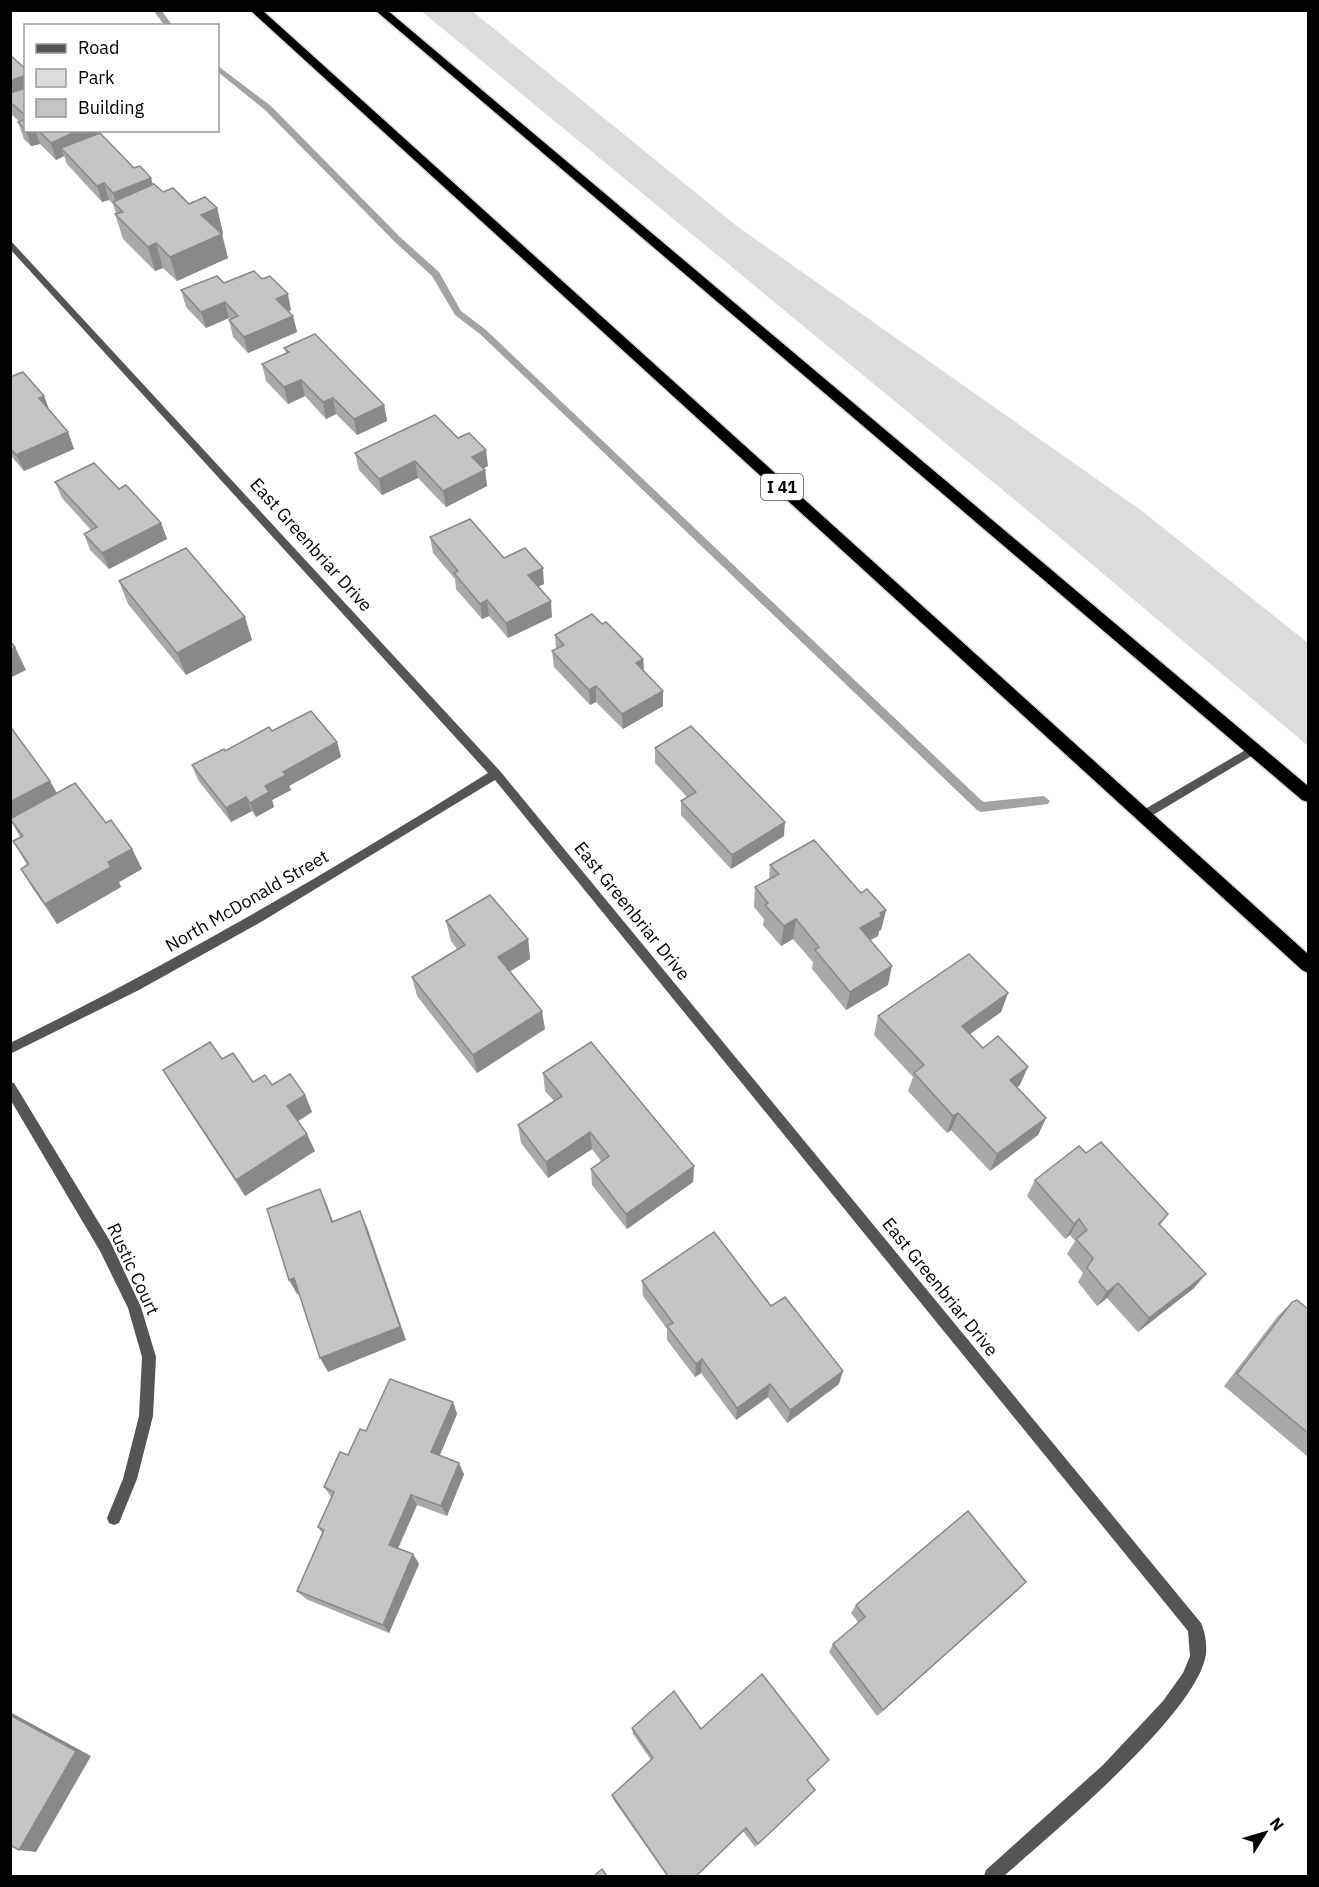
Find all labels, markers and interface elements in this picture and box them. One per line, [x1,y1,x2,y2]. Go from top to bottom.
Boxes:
legend [24,24,219,132]
text: Road [78,36,119,59]
text: Park [78,66,115,89]
text: Building [78,96,145,119]
street label: East Greenbriar Drive [245,473,378,616]
road number: I 41 [761,474,803,500]
street label: East Greenbriar Drive [569,837,696,985]
street label: North McDonald Street [161,844,333,957]
street label: East Greenbriar Drive [877,1213,1004,1361]
street label: Rustic Court [102,1219,165,1319]
north arrow [1235,1803,1295,1863]
text: N [1266,1813,1288,1835]

